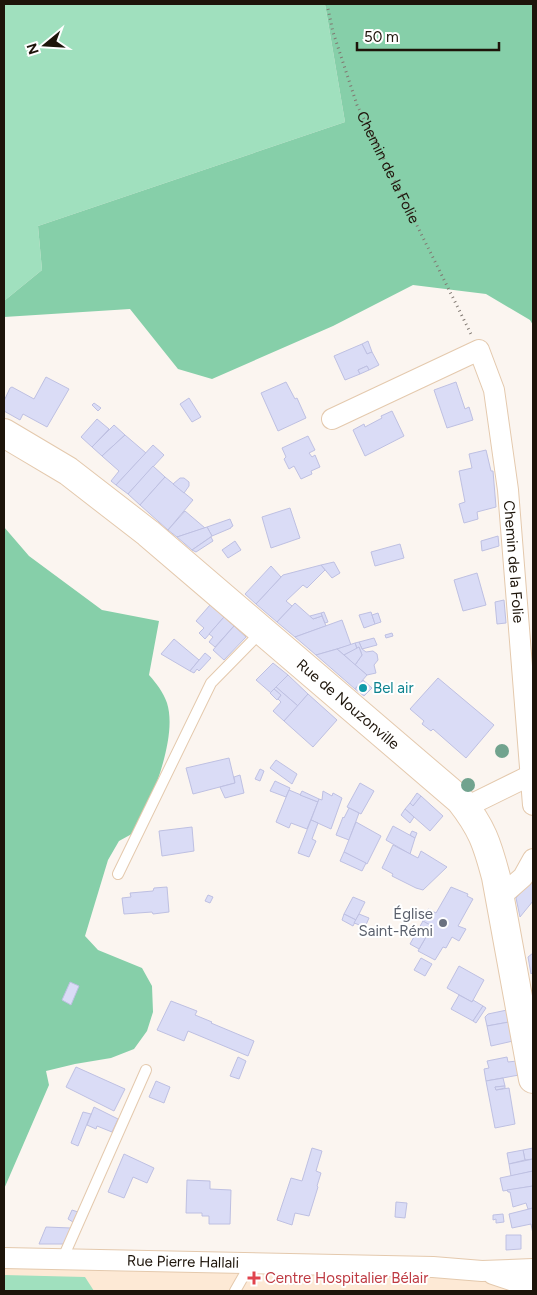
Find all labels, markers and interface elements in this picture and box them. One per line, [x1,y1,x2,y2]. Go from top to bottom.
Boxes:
north arrow [20,20,70,70]
scale bar [357,20,500,52]
text: 50 m [364,28,399,46]
text: N [23,41,43,57]
street label: Chemin de la Folie [353,108,423,226]
street label: Chemin de la Folie [500,500,528,624]
street label: Rue de Nouzonville [293,655,403,753]
place label: Bel air [373,679,414,697]
marker: Bel air [357,682,369,694]
place label: Église Saint-Rémi [359,905,433,940]
marker: Église Saint-Rémi [437,917,449,929]
street label: Rue Pierre Hallali [127,1252,239,1272]
place label: Centre Hospitalier Bélair [265,1269,428,1287]
marker: Centre Hospitalier Bélair [247,1271,261,1285]

